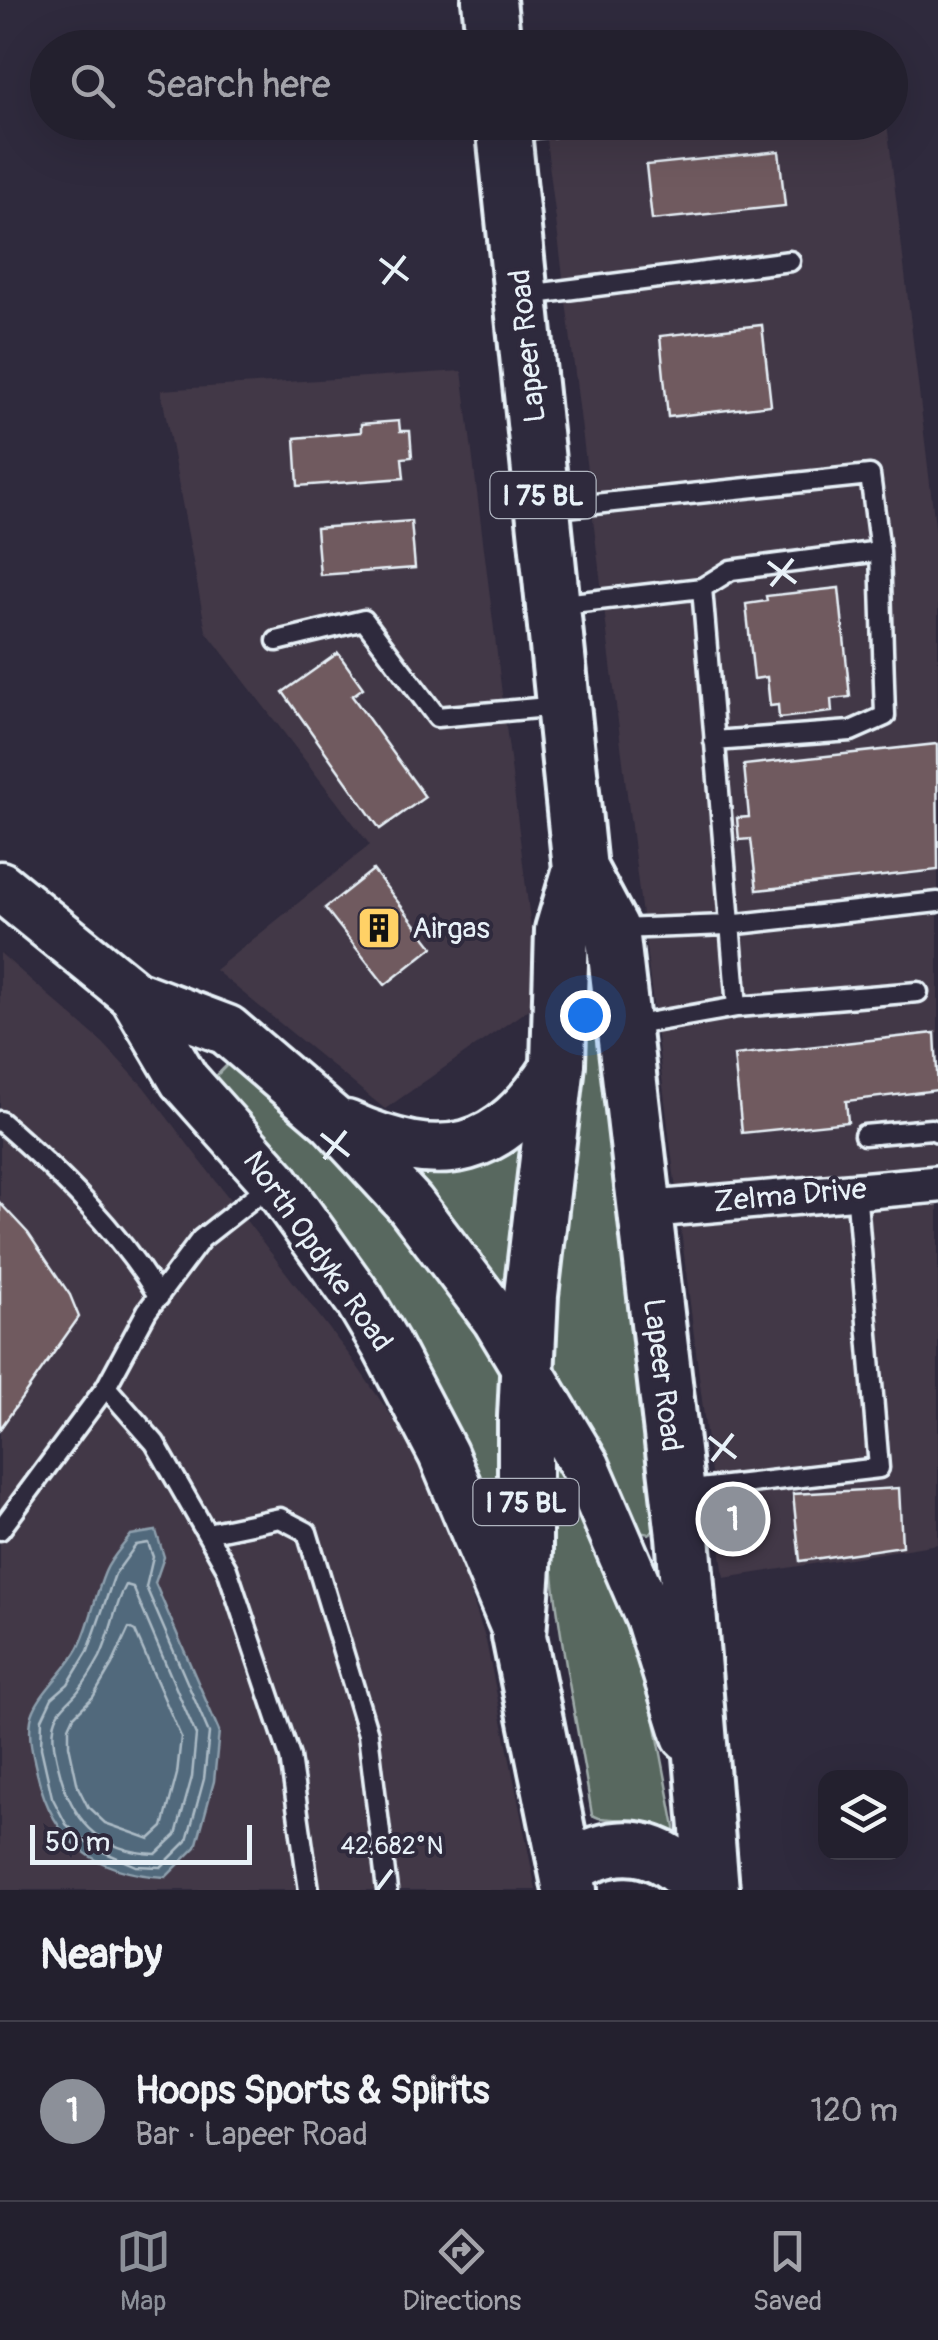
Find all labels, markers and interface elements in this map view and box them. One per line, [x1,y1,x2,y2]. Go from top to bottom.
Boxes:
search box [30,30,908,140]
icon: search [65,58,120,113]
text: Search here [145,61,331,109]
street label: Lapeer Road [501,267,554,424]
road number: I 75 BL [490,472,596,518]
building icon: Airgas [356,905,402,951]
place label: Airgas [412,910,490,947]
your location [560,990,611,1041]
street label: North Opdyke Road [235,1144,401,1359]
street label: Zelma Drive [712,1170,868,1221]
street label: Lapeer Road [635,1296,690,1454]
road number: I 75 BL [474,1479,578,1525]
pin: 1 [700,1482,766,1556]
map controls [818,1770,908,1860]
button: layers [818,1770,908,1860]
scale bar [30,1820,252,1864]
text: 50 m [45,1825,110,1860]
text: 42.682°N [341,1831,443,1862]
text: Nearby [40,1929,162,1981]
text: Hoops Sports & Spirits [135,2067,490,2115]
text: 1 [66,2091,79,2131]
text: 120 m [810,2091,898,2131]
text: Bar · Lapeer Road [135,2115,368,2155]
tab: Map [116,2224,171,2319]
tab: Directions [402,2224,521,2319]
tab: Saved [753,2224,822,2319]

